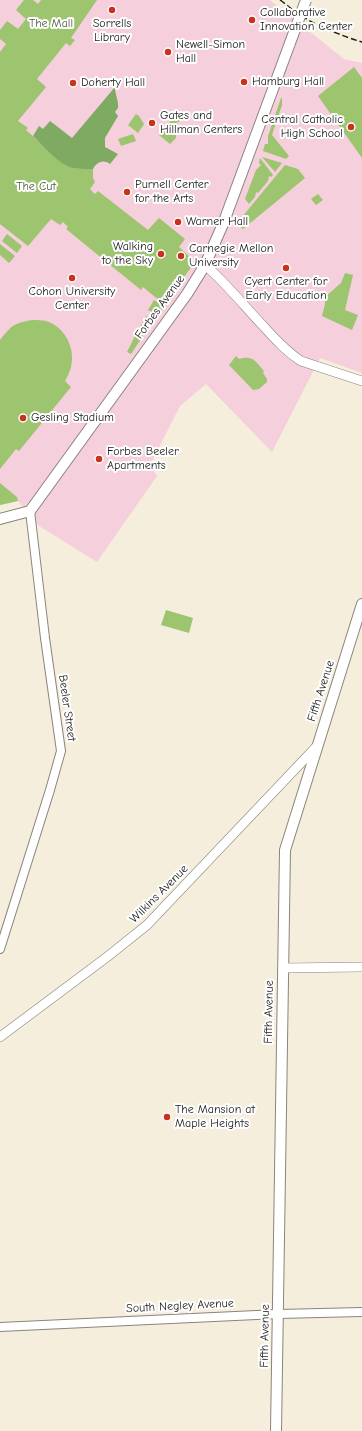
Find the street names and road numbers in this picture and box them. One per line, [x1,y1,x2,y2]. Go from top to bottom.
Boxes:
street label: Forbes Avenue [132,272,188,342]
street label: Fifth Avenue [304,659,338,723]
street label: Beeler Street [55,674,79,742]
street label: Wilkins Avenue [127,862,191,926]
street label: Fifth Avenue [261,980,277,1044]
street label: South Negley Avenue [126,1296,234,1316]
street label: Fifth Avenue [257,1304,273,1368]

